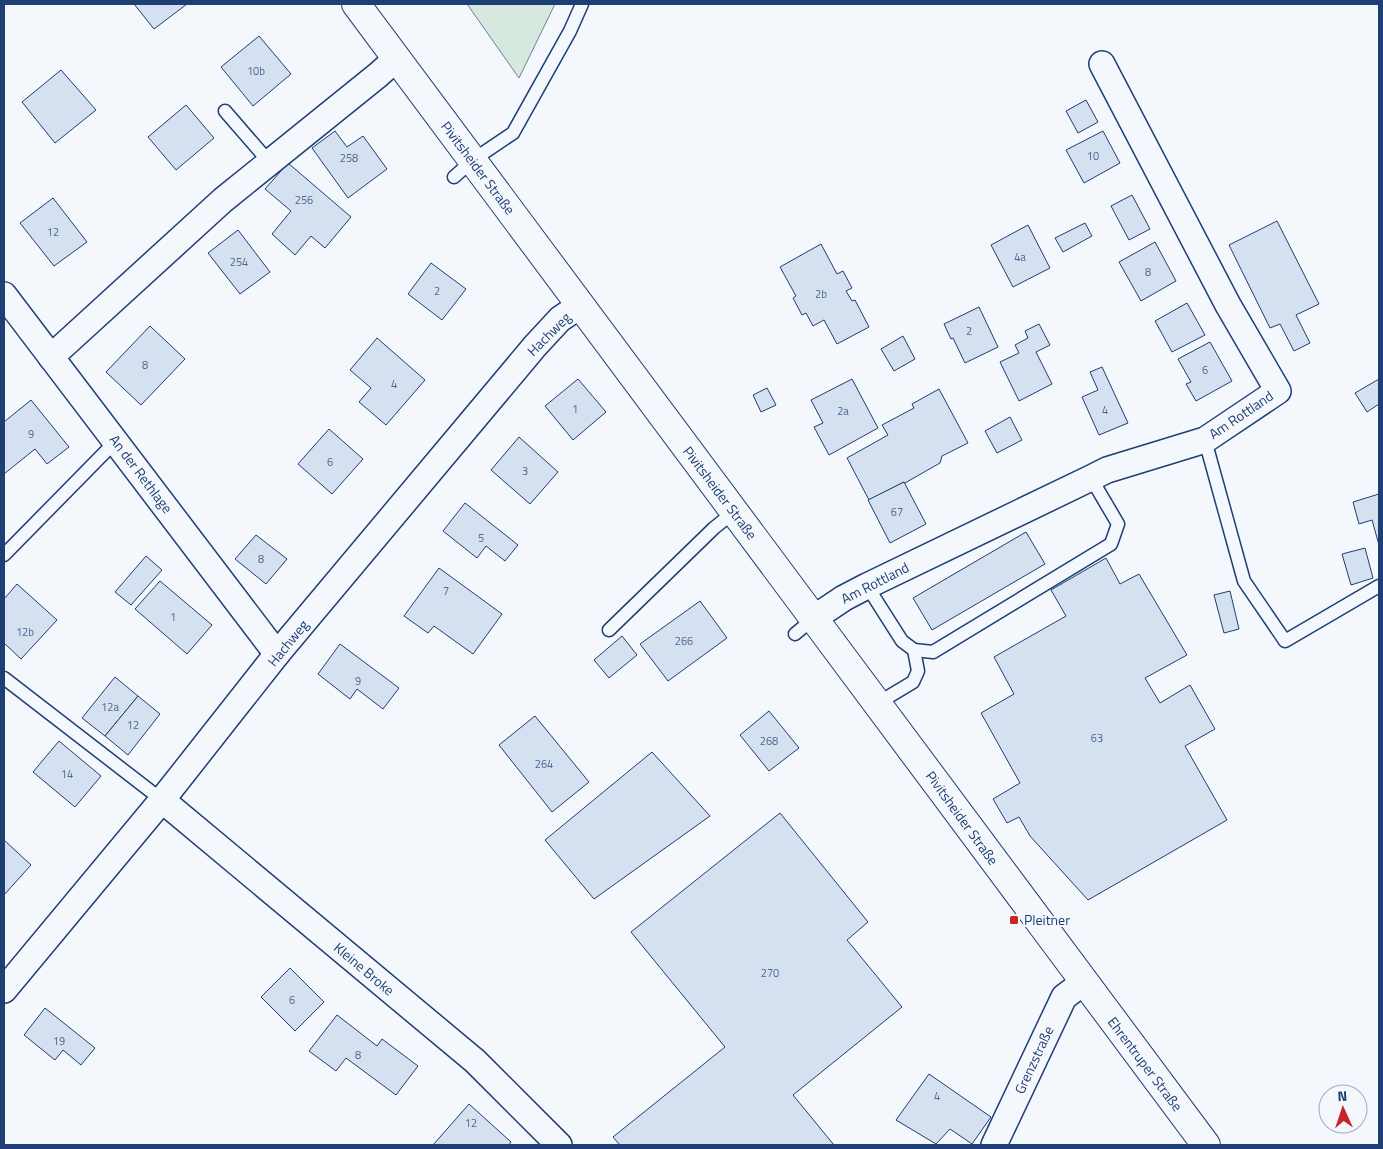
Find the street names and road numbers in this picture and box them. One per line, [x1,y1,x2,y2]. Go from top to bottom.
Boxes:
street label: Pivitsheider Straße [436,117,520,219]
street label: Hachweg [522,307,575,360]
street label: Am Rottland [1204,385,1277,444]
street label: An der Rethlage [105,430,178,517]
street label: Pivitsheider Straße [678,442,762,544]
street label: Am Rottland [837,556,912,609]
street label: Hachweg [262,615,313,671]
street label: Pivitsheider Straße [921,766,1004,869]
street label: Kleine Broke [329,937,399,1000]
street label: Ehrentruper Straße [1103,1012,1188,1115]
street label: Grenzstraße [1009,1022,1058,1097]

